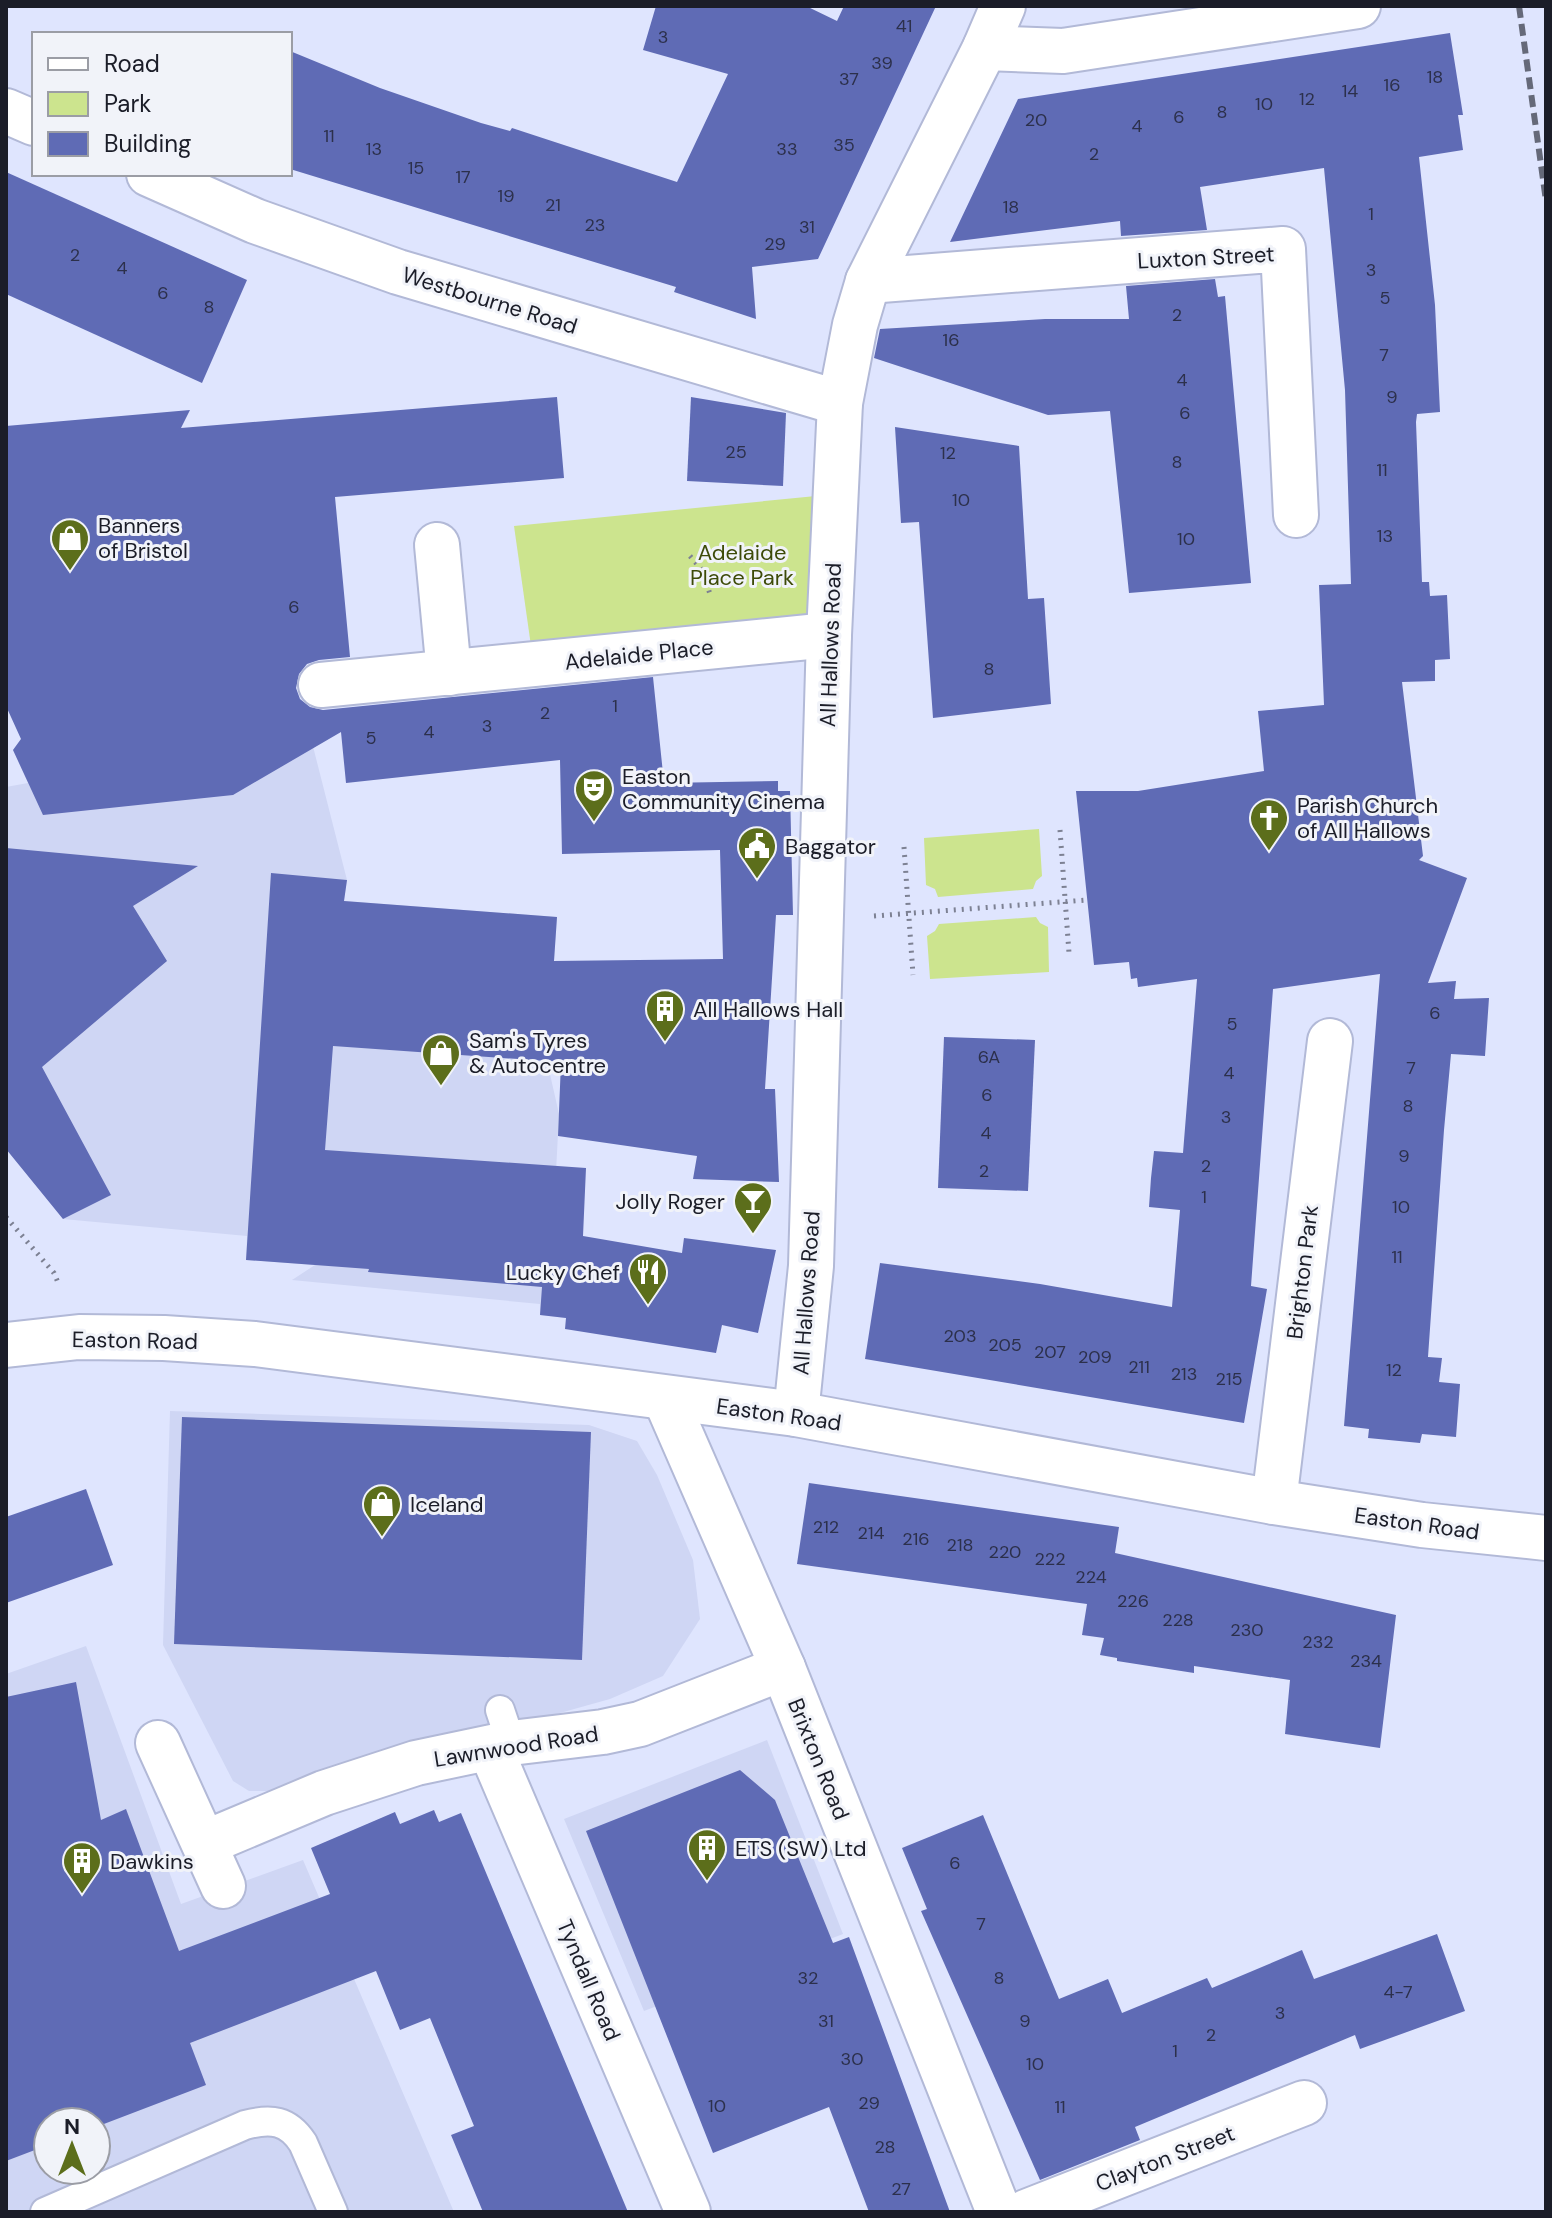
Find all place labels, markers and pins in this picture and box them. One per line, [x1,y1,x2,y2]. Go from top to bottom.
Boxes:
place label: Banners of Bristol [98,511,188,565]
shop icon: Banners of Bristol [49,517,91,572]
place label: Easton Community Cinema [622,762,825,816]
theatre icon: Easton Community Cinema [573,768,615,823]
place label: Parish Church of All Hallows [1297,791,1438,845]
church icon: Parish Church of All Hallows [1248,797,1290,852]
public building icon: Baggator [736,825,778,880]
place label: Baggator [785,832,876,861]
building icon: All Hallows Hall [644,988,686,1043]
place label: All Hallows Hall [693,995,843,1024]
place label: Sam's Tyres & Autocentre [469,1026,606,1080]
shop icon: Sam's Tyres & Autocentre [420,1032,462,1087]
bar icon: Jolly Roger [732,1180,774,1235]
place label: Jolly Roger [616,1187,725,1216]
restaurant icon: Lucky Chef [627,1251,669,1306]
place label: Lucky Chef [506,1258,620,1287]
shop icon: Iceland [361,1483,403,1538]
place label: Iceland [410,1490,484,1519]
building icon: ETS (SW) Ltd [686,1827,728,1882]
place label: ETS (SW) Ltd [735,1834,867,1863]
building icon: Dawkins [61,1840,103,1895]
place label: Dawkins [110,1847,194,1876]

